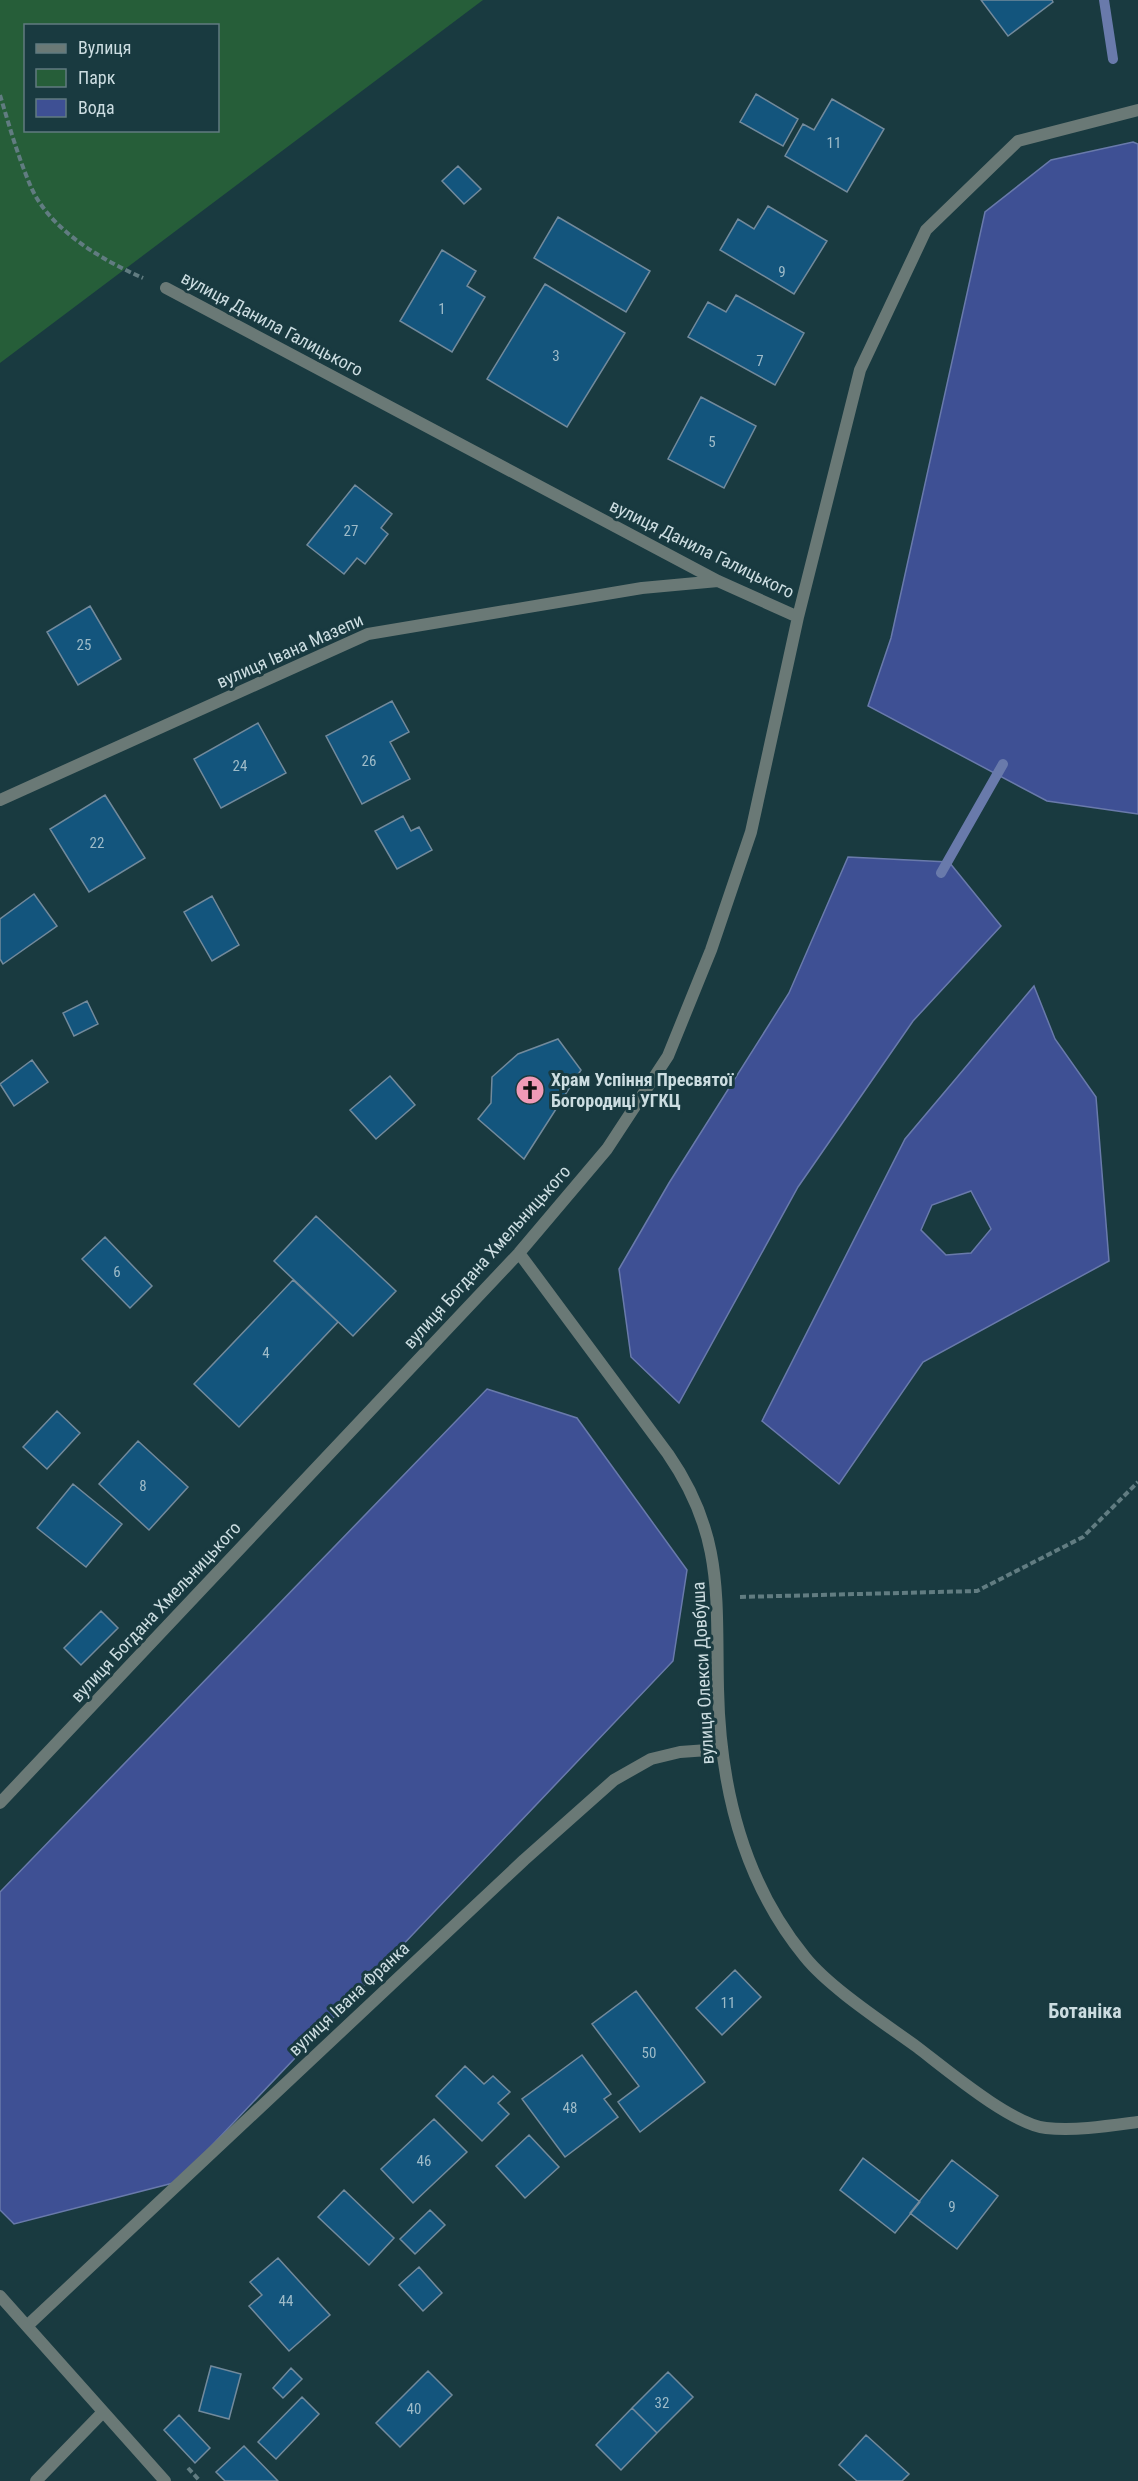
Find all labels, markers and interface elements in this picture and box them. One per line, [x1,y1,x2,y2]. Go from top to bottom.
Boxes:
legend [24,24,219,132]
text: Вулиця [78,37,132,58]
text: Парк [78,67,116,88]
text: Вода [78,97,115,118]
house number: 11 [827,134,841,152]
house number: 9 [778,263,786,281]
street label: вулиця Данила Галицького [178,267,367,380]
house number: 1 [438,300,446,318]
house number: 3 [552,347,560,365]
house number: 7 [756,352,764,370]
house number: 5 [708,433,716,451]
street label: вулиця Данила Галицького [607,495,798,602]
house number: 27 [344,522,358,540]
street label: вулиця Івана Мазепи [213,609,366,692]
house number: 25 [77,636,91,654]
house number: 26 [362,752,376,770]
house number: 24 [233,757,247,775]
house number: 22 [90,834,104,852]
place label: Храм Успіння Пресвятої Богородиці УГКЦ [551,1069,734,1111]
church icon: Храм Успіння Пресвятої Богородиці УГКЦ [514,1074,546,1106]
street label: вулиця Богдана Хмельницького [399,1161,575,1353]
house number: 6 [113,1263,121,1281]
house number: 4 [262,1344,270,1362]
house number: 8 [139,1477,147,1495]
street label: вулиця Богдана Хмельницького [66,1517,245,1706]
street label: вулиця Олекси Довбуша [687,1581,718,1765]
street label: вулиця Івана Франка [284,1937,413,2060]
house number: 11 [721,1994,735,2012]
district label: Ботаніка [1048,1999,1122,2023]
house number: 50 [642,2044,656,2062]
house number: 48 [563,2099,577,2117]
house number: 46 [417,2152,431,2170]
house number: 9 [948,2198,956,2216]
house number: 44 [279,2292,293,2310]
house number: 32 [655,2394,669,2412]
house number: 40 [407,2400,421,2418]

